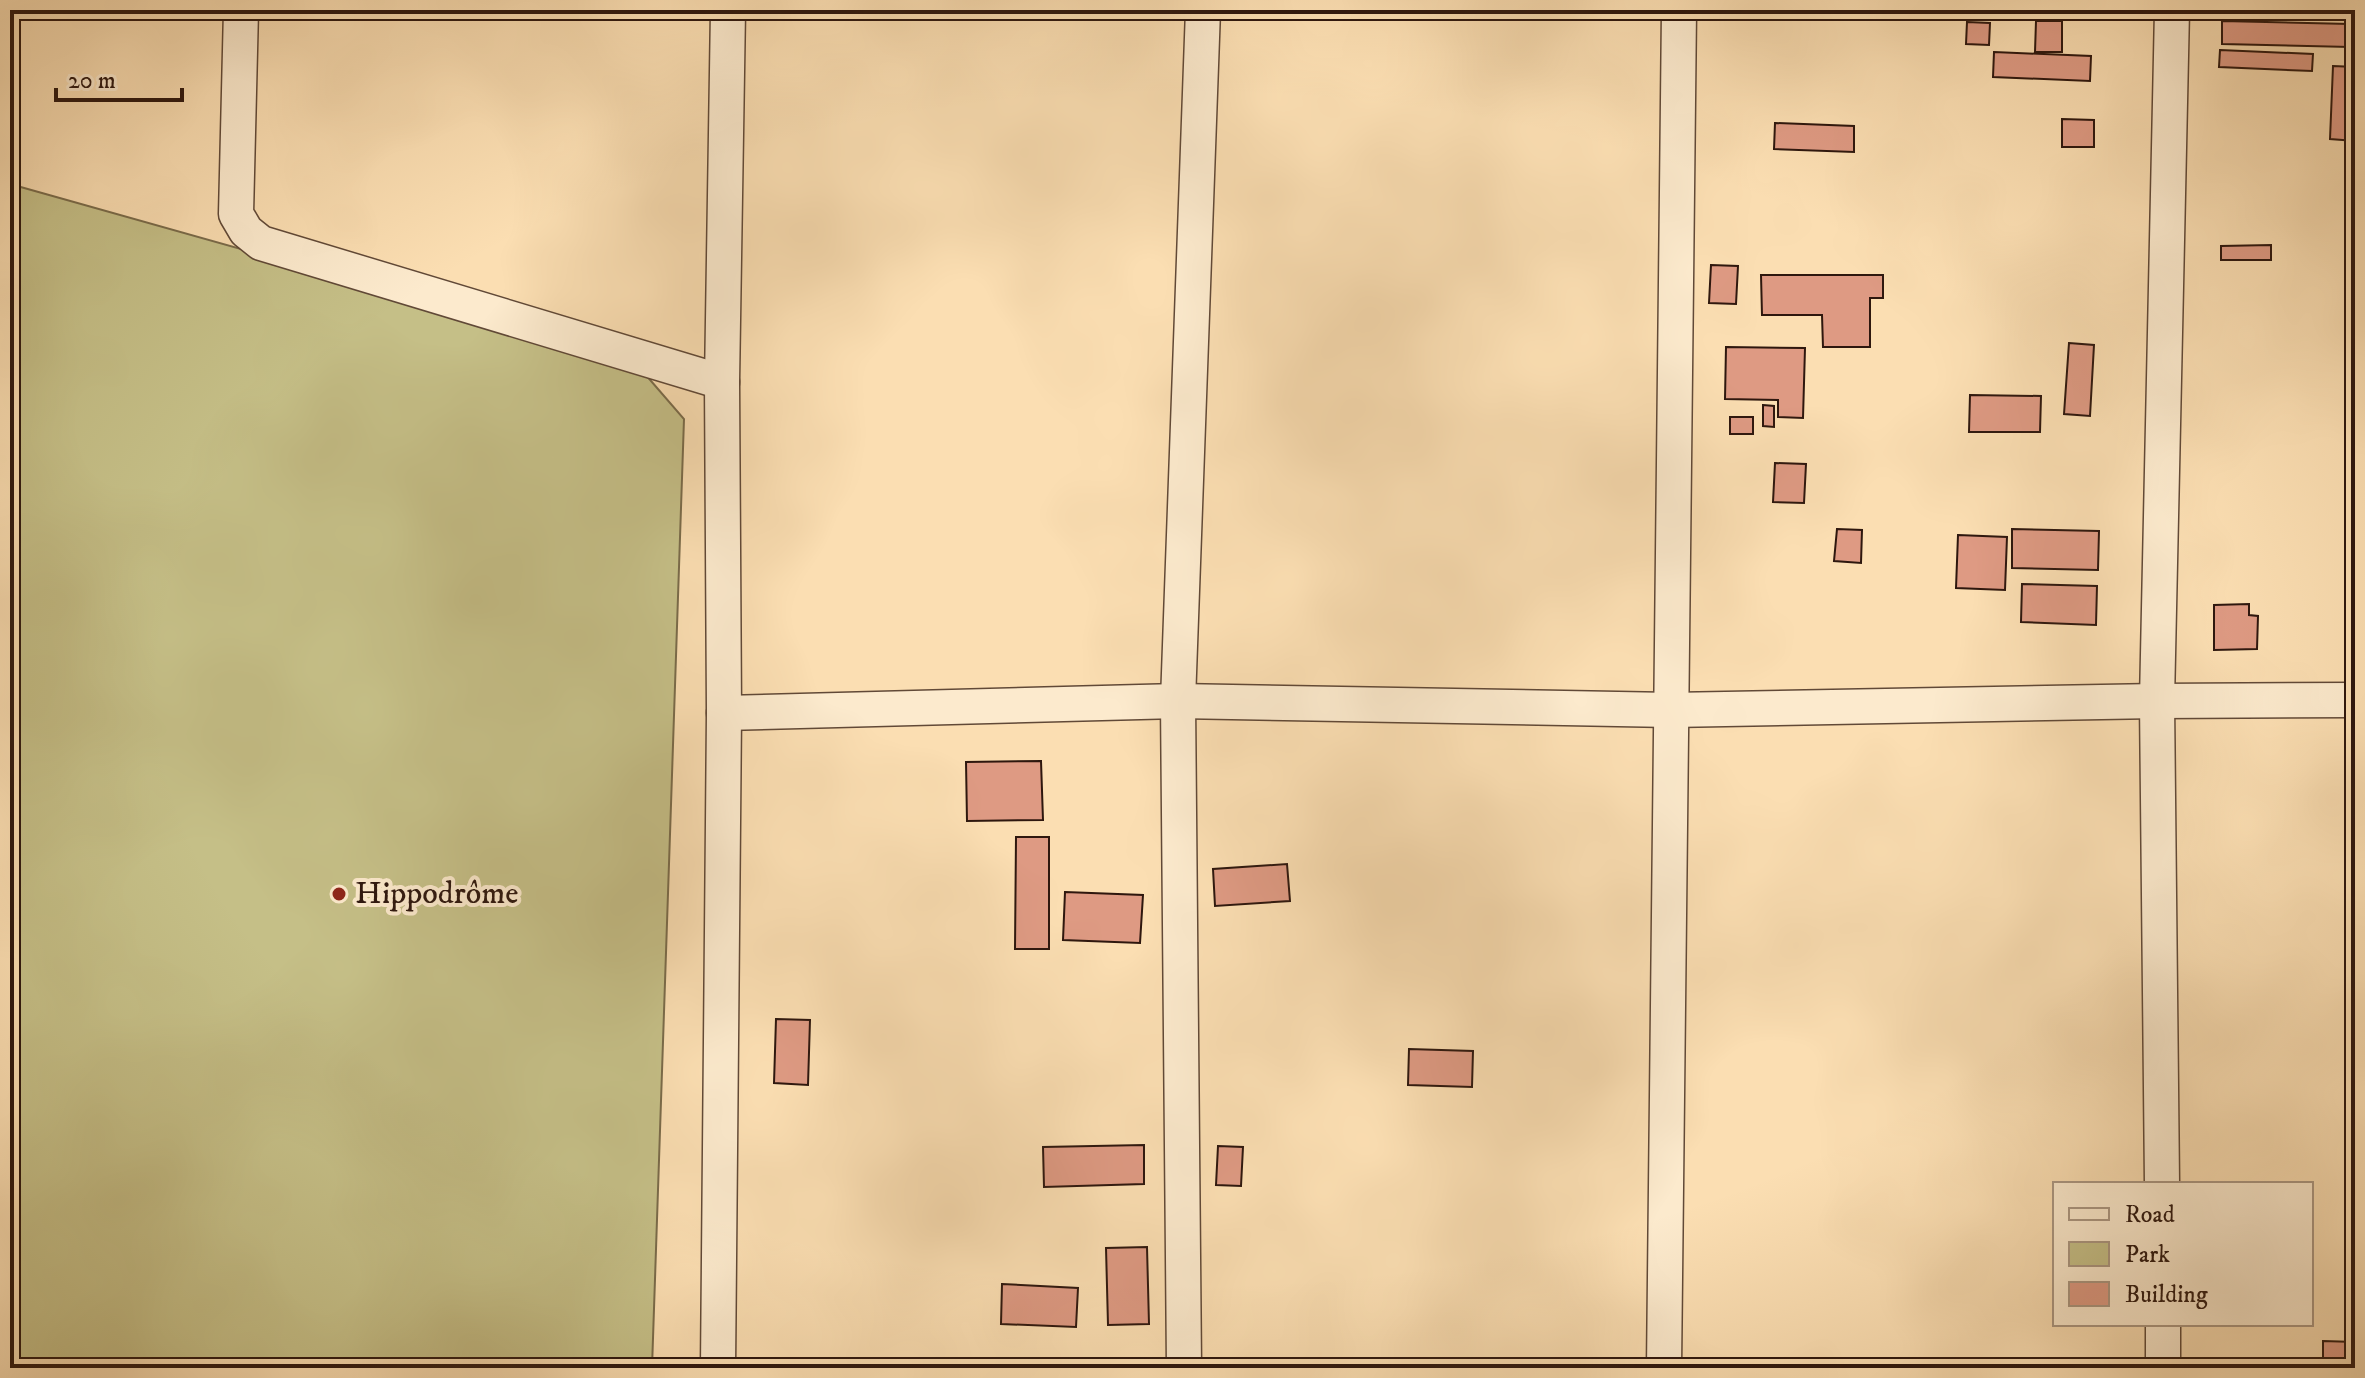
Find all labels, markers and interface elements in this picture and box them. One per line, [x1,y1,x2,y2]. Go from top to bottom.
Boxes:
scale bar [56,52,182,102]
text: 20 m [68,66,116,96]
place label: Hippodrôme [355,874,518,914]
marker: Hippodrôme [330,885,348,903]
legend [2053,1182,2313,1326]
text: Road [2125,1200,2175,1230]
text: Park [2125,1240,2170,1270]
text: Building [2125,1280,2208,1310]

